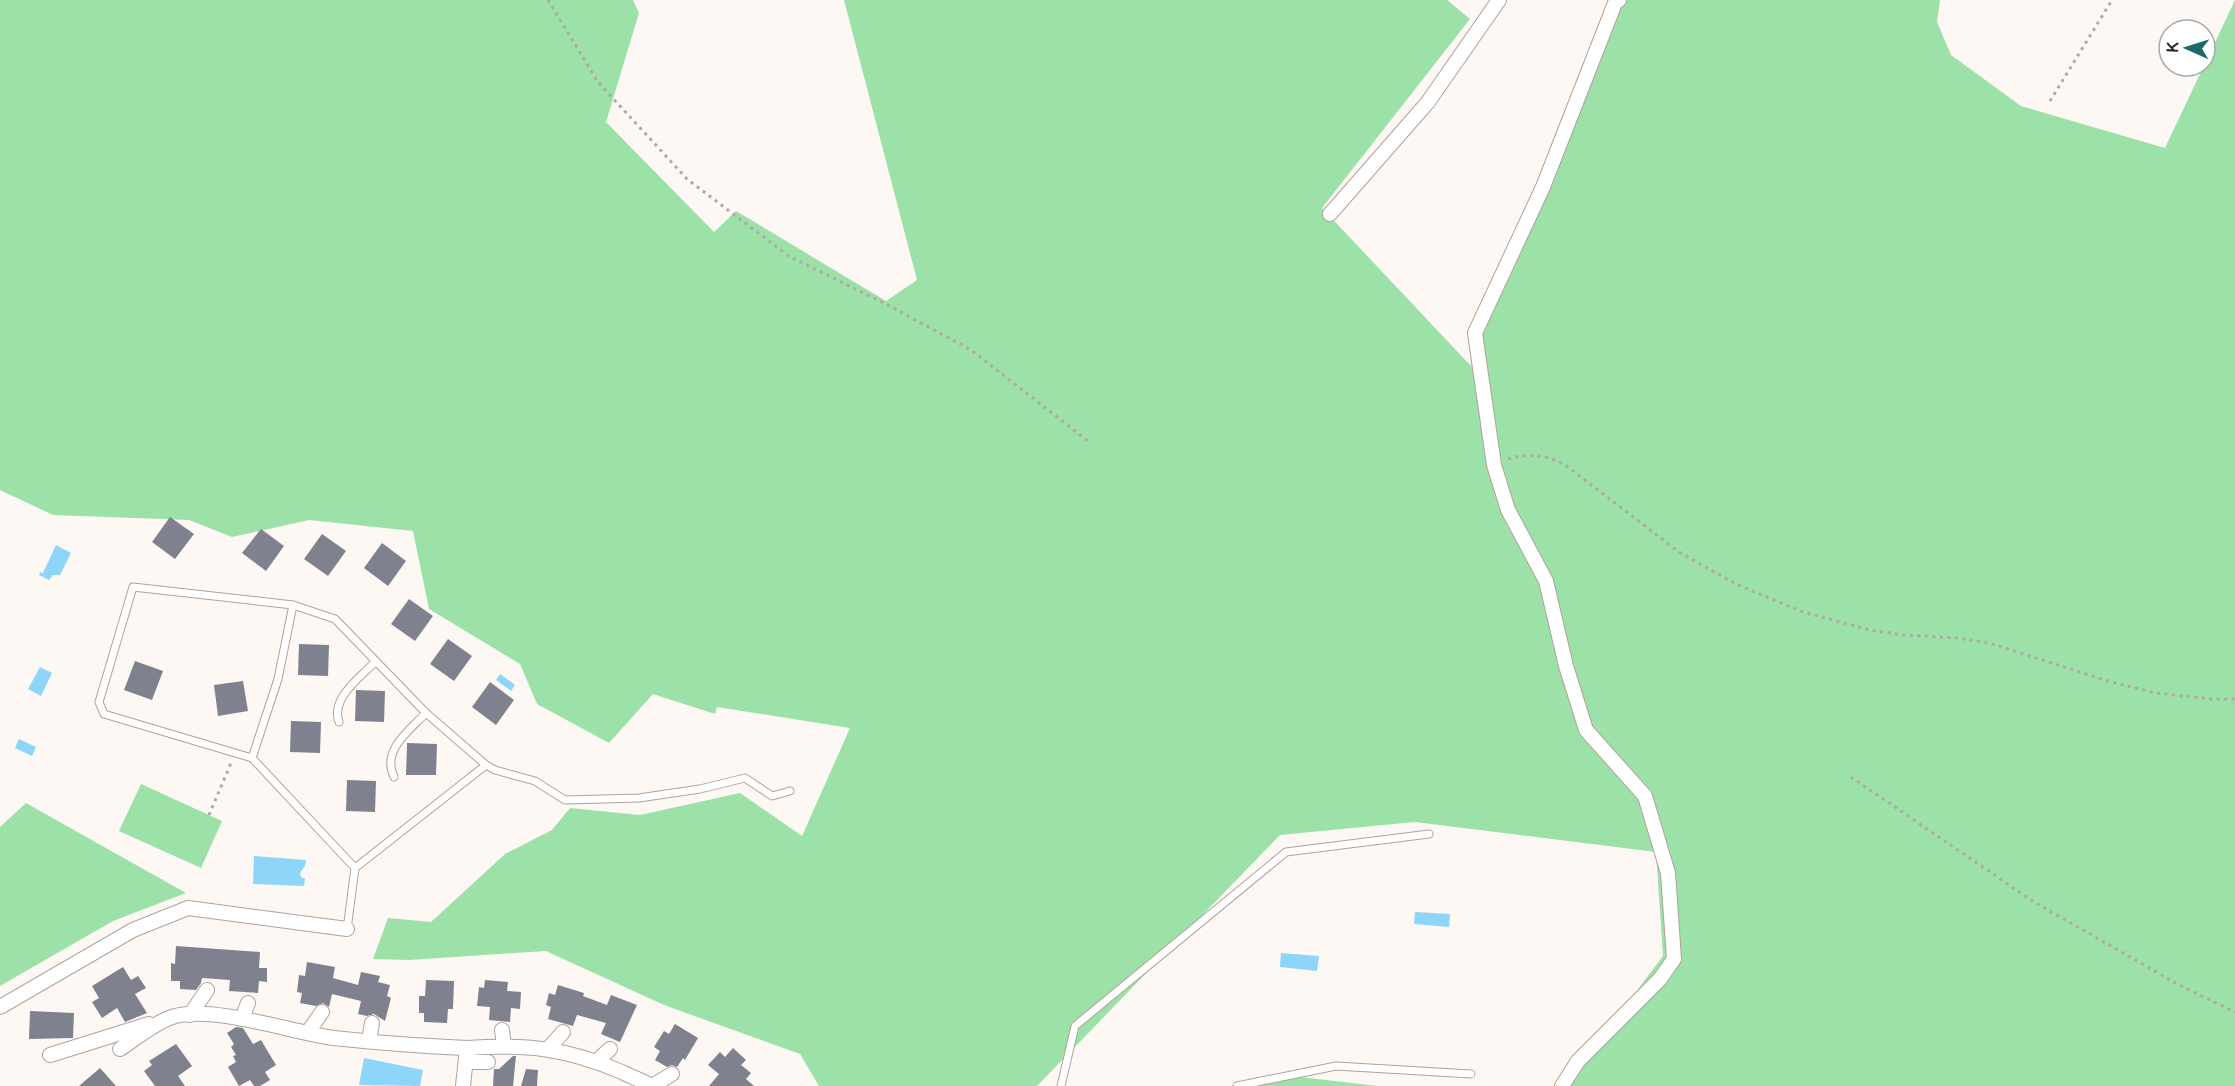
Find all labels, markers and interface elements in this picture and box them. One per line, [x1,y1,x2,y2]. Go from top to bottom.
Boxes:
north arrow [2157,18,2217,78]
text: K [2163,41,2183,53]

